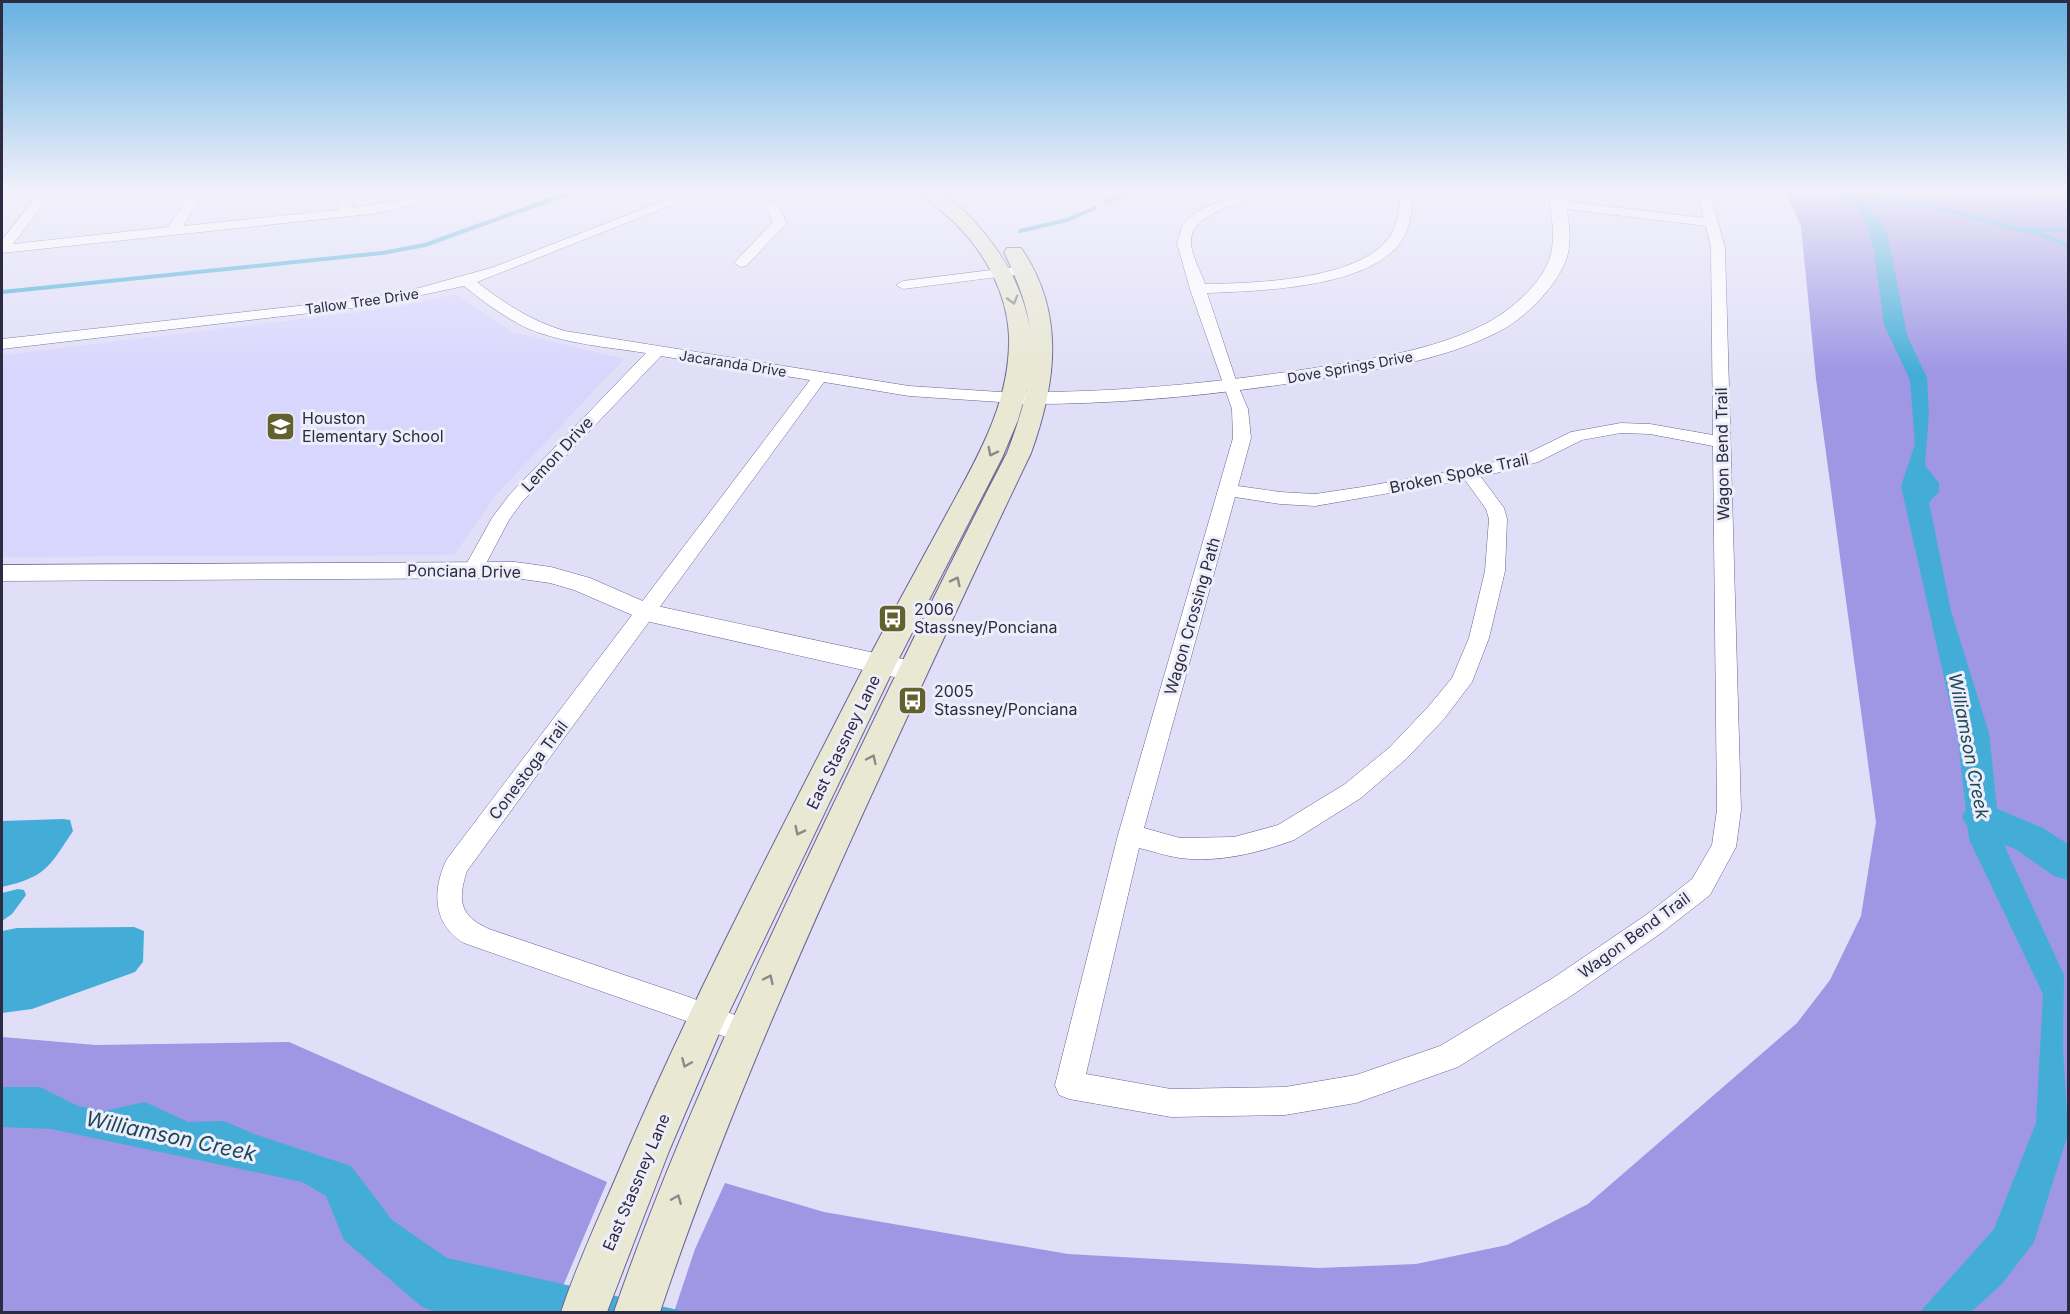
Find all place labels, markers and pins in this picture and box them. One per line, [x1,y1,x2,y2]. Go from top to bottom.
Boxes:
place label: Houston Elementary School [302,408,444,446]
school or university icon: Houston Elementary School [265,411,297,443]
place label: 2006 Stassney/Ponciana [914,599,1057,637]
bus stop icon: 2006 Stassney/Ponciana [877,602,909,634]
place label: 2005 Stassney/Ponciana [934,681,1077,719]
bus stop icon: 2005 Stassney/Ponciana [897,684,929,716]

